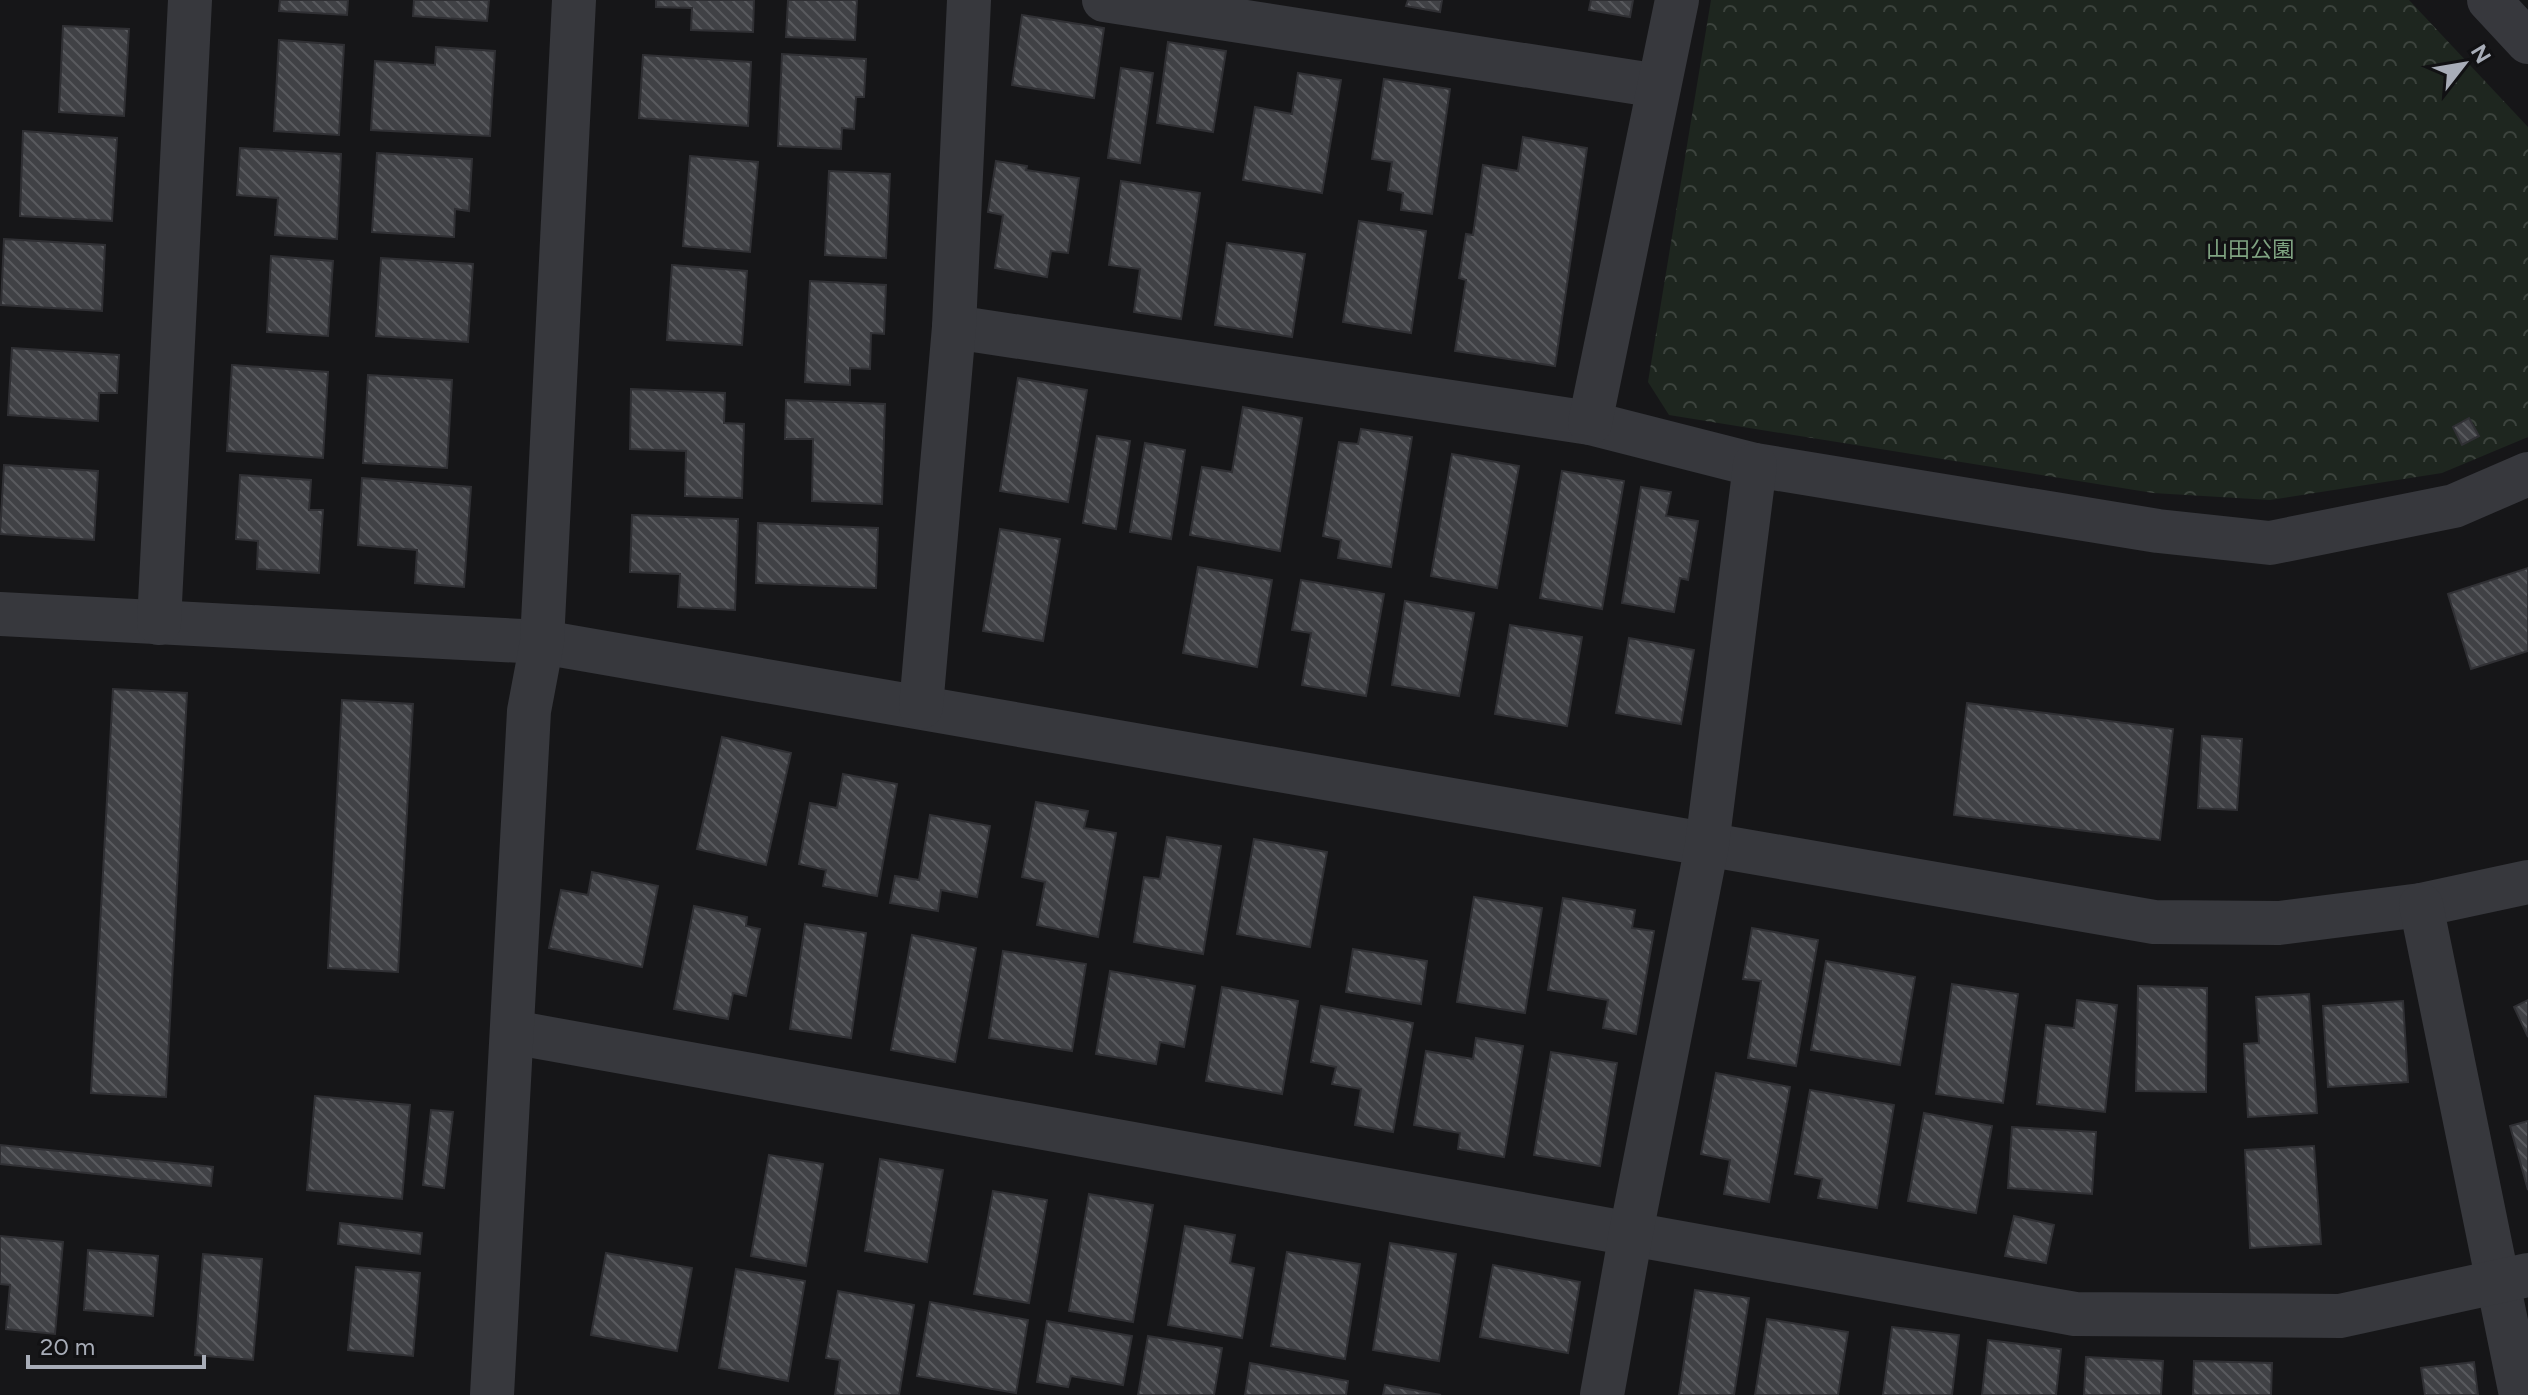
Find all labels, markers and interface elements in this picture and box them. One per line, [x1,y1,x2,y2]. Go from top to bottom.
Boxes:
north arrow [2424,24,2504,104]
text: N [2465,40,2497,68]
park label: 山田公園 [2206,236,2294,263]
scale bar [28,1319,204,1369]
text: 20 m [40,1332,95,1361]

